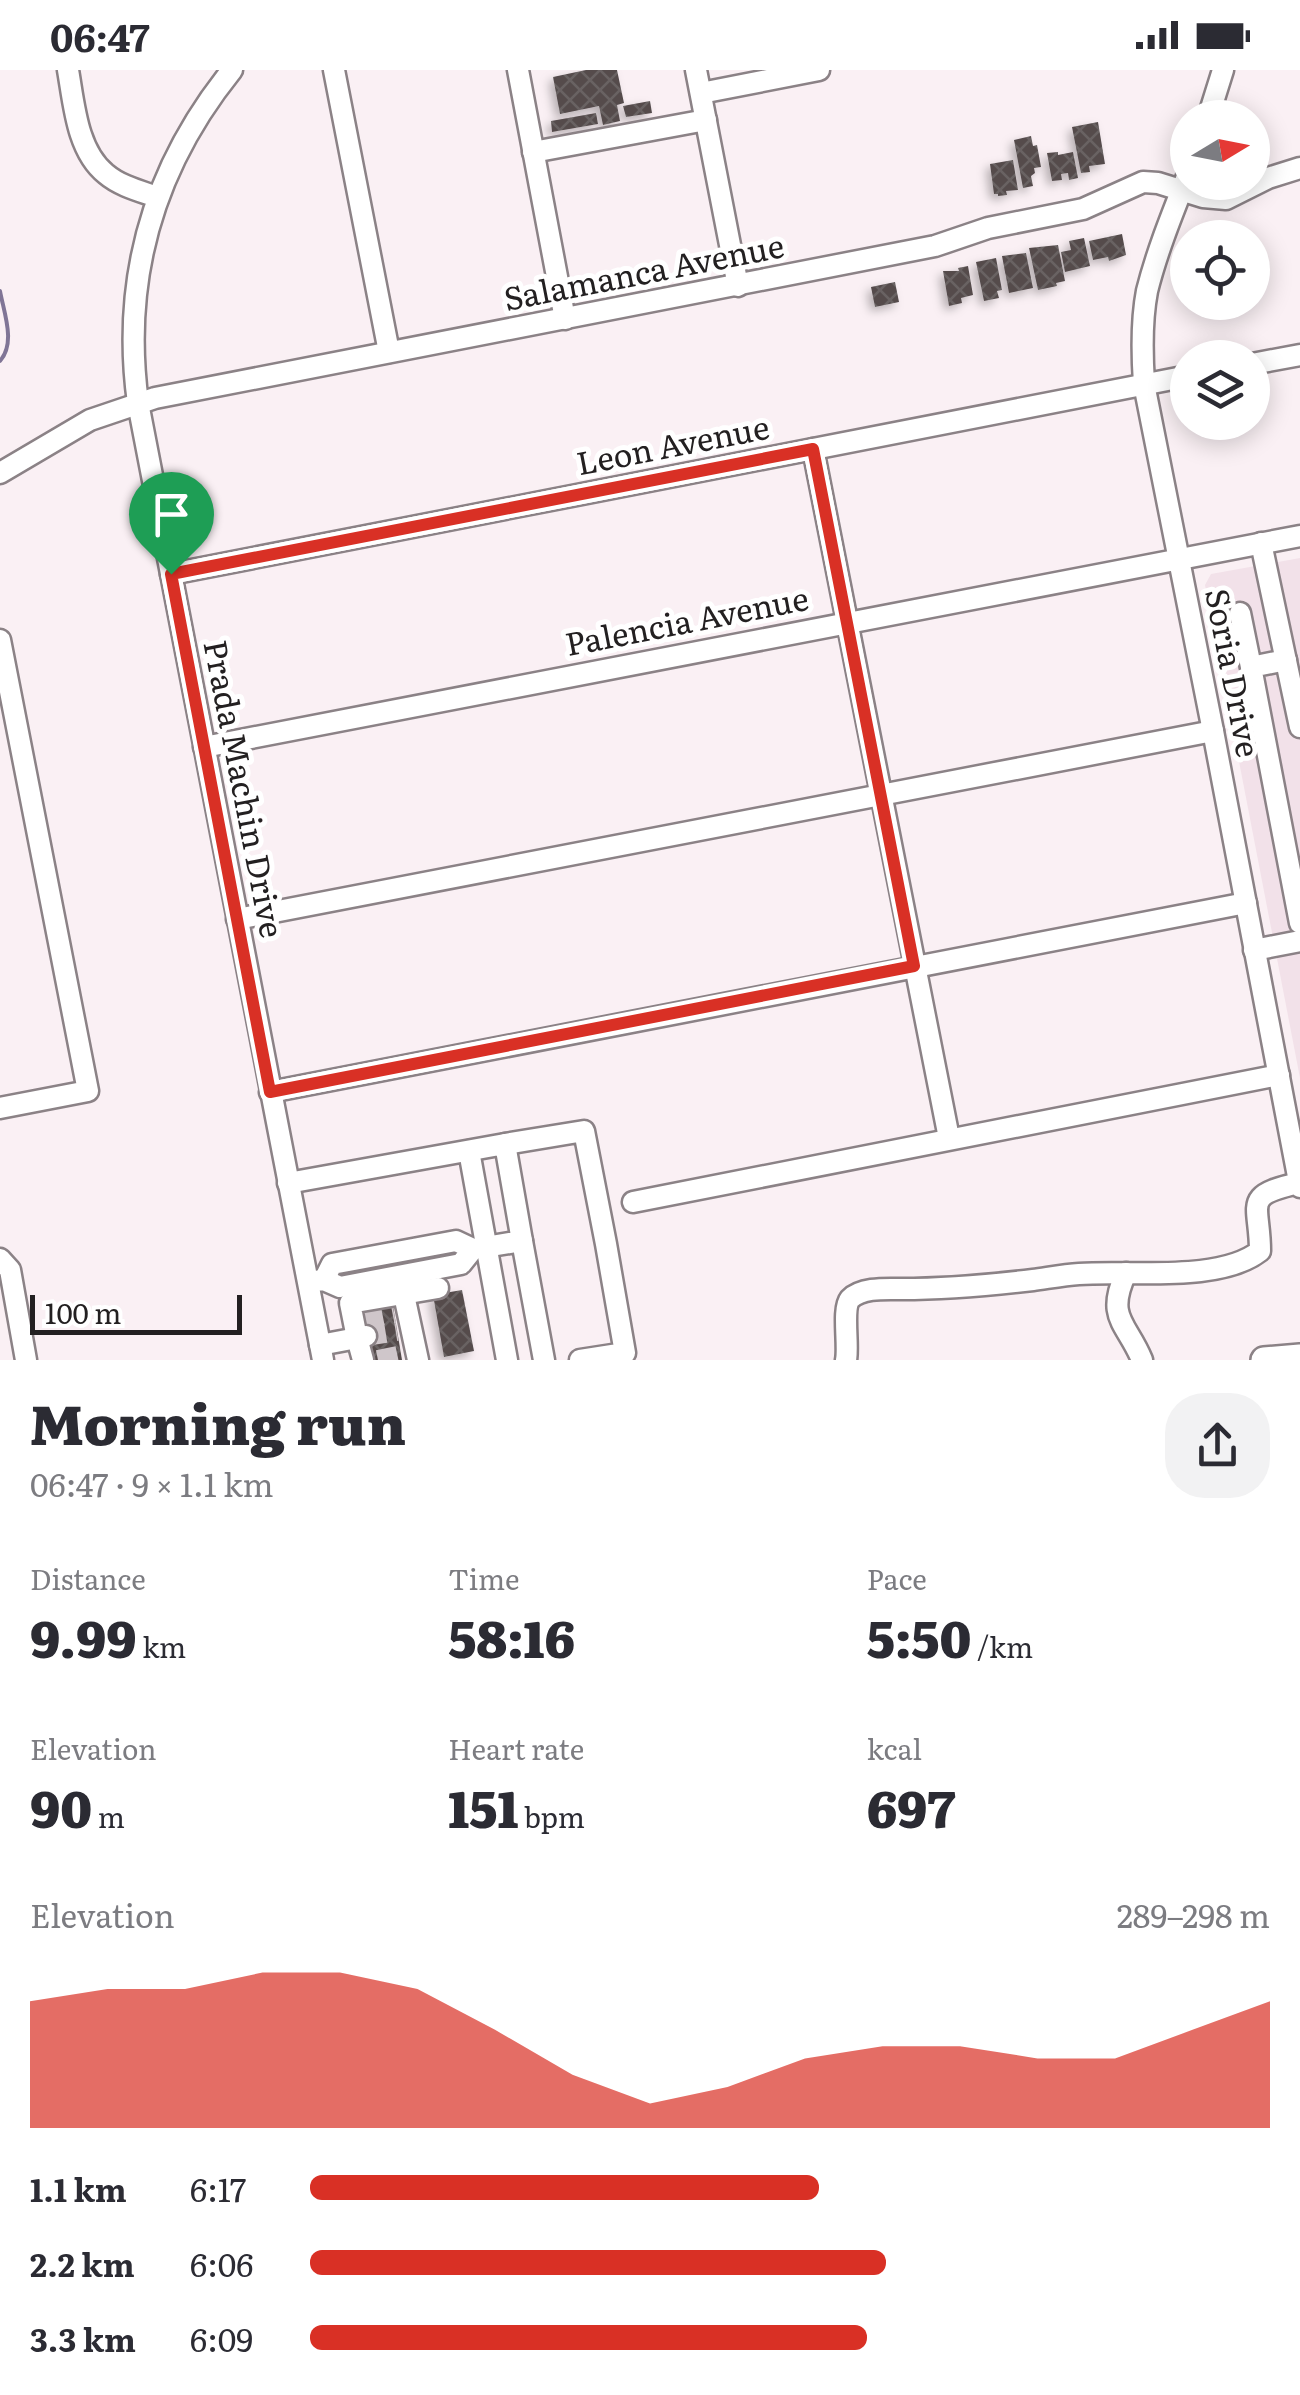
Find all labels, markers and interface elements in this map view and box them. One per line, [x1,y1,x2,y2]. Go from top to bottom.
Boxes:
text: 06:47 [50,7,150,64]
north arrow [1170,100,1270,200]
map controls [1170,100,1270,440]
street label: Salamanca Avenue [499,219,788,321]
button: locate [1170,220,1270,320]
button: layers [1170,340,1270,440]
street label: Leon Avenue [572,401,773,485]
pin [129,472,214,575]
icon: arrive [144,487,199,542]
street label: Palencia Avenue [561,572,812,666]
street label: Soria Drive [1195,584,1275,761]
street label: Prada Machin Drive [194,635,298,941]
scale bar [30,1290,242,1334]
text: 100 m [45,1291,122,1333]
text: Morning run [30,1380,406,1462]
button: share [1165,1393,1270,1498]
text: 06:47 · 9 × 1.1 km [30,1459,274,1507]
text: Distance [30,1557,146,1599]
text: Time [448,1557,520,1599]
text: Pace [867,1557,927,1599]
text: 9.99 [30,1599,137,1673]
text: 58:16 [448,1599,575,1673]
text: 5:50 [867,1599,971,1673]
text: km [137,1625,186,1667]
text: /km [971,1625,1033,1667]
text: Elevation [30,1727,157,1769]
text: Heart rate [448,1727,584,1769]
text: kcal [867,1727,922,1769]
text: 90 [30,1769,92,1843]
text: 151 [448,1769,518,1843]
text: 697 [867,1769,955,1843]
text: m [92,1795,125,1837]
text: bpm [518,1795,585,1837]
text: Elevation [30,1890,175,1938]
text: 289–298 m [1117,1890,1270,1938]
text: 1.1 km [30,2164,127,2212]
text: 6:17 [190,2164,246,2212]
text: 2.2 km [30,2239,135,2287]
text: 6:06 [190,2239,254,2287]
text: 3.3 km [30,2314,136,2362]
text: 6:09 [190,2314,253,2362]

